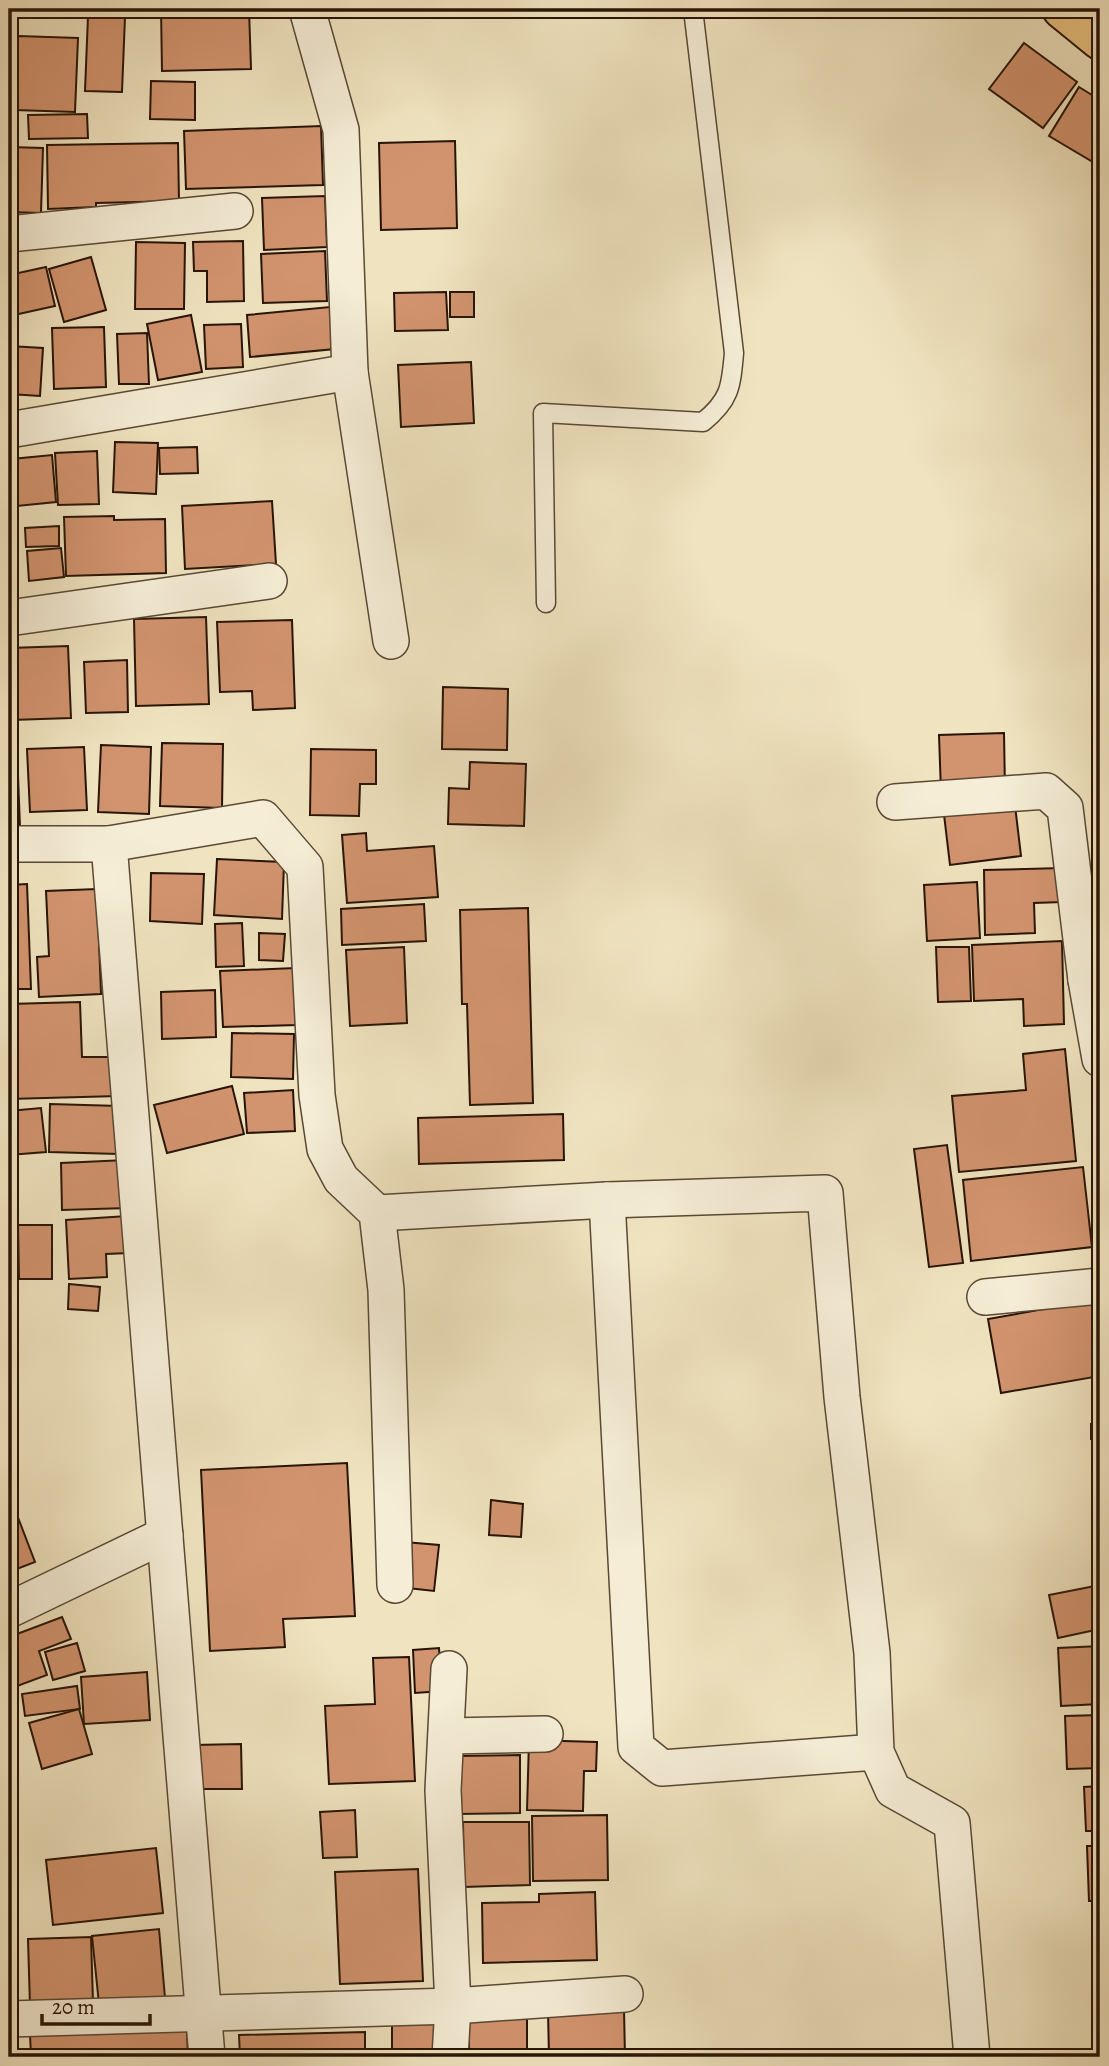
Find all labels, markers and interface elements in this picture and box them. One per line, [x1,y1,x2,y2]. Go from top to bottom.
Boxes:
scale bar [42,1982,150,2026]
text: 20 m [52,1993,95,2021]

